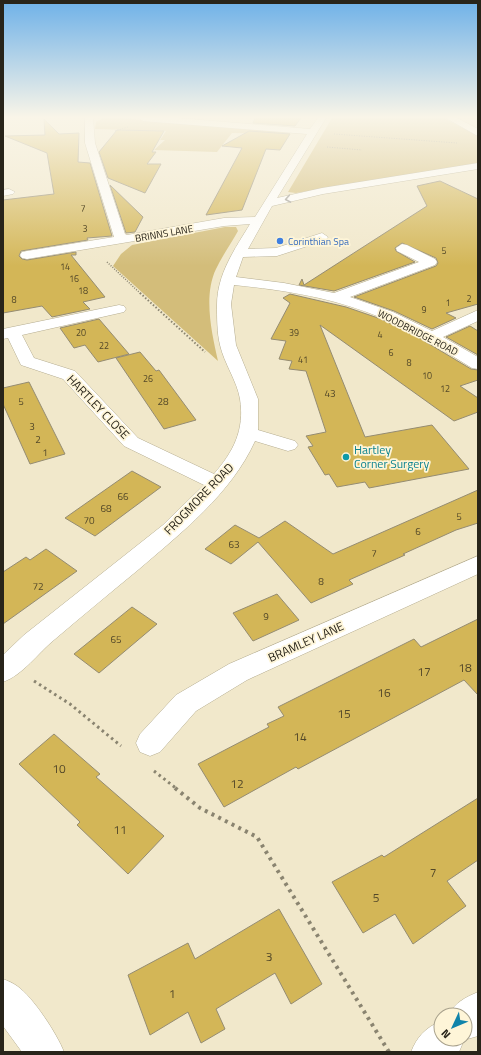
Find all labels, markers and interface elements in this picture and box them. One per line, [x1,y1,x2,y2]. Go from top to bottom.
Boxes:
one-way arrow [285,194,291,203]
house number: 7 [80,202,86,215]
street label: BRINNS LANE [134,221,195,246]
house number: 3 [82,222,88,235]
place label: Corinthian Spa [288,234,349,249]
marker: Corinthian Spa [275,236,285,246]
house number: 5 [441,244,447,257]
house number: 14 [60,260,70,273]
house number: 16 [69,272,79,285]
house number: 18 [78,284,88,297]
house number: 2 [466,292,472,305]
house number: 8 [11,293,17,306]
house number: 1 [445,296,451,309]
house number: 9 [421,303,427,316]
street label: WOODBRIDGE ROAD [375,306,461,359]
house number: 20 [76,326,86,339]
house number: 39 [289,326,299,339]
house number: 4 [377,328,383,341]
house number: 22 [99,339,109,352]
house number: 6 [388,346,394,359]
house number: 41 [298,353,308,366]
house number: 8 [406,356,412,369]
house number: 10 [422,369,432,382]
street label: HARTLEY CLOSE [63,370,134,444]
house number: 26 [143,372,153,385]
house number: 12 [440,382,450,395]
house number: 43 [324,386,336,401]
house number: 5 [18,394,24,409]
house number: 28 [157,394,169,409]
house number: 3 [29,419,35,434]
house number: 2 [35,432,41,447]
place label: Hartley Corner Surgery [354,440,430,473]
house number: 1 [42,445,48,460]
marker: Hartley Corner Surgery [341,452,351,462]
street label: FROGMORE ROAD [159,458,238,539]
house number: 66 [117,489,129,504]
house number: 68 [100,501,112,516]
house number: 5 [456,509,462,524]
house number: 70 [83,513,95,528]
house number: 6 [415,524,421,539]
house number: 63 [228,537,240,552]
house number: 7 [371,546,377,561]
house number: 8 [318,574,324,589]
house number: 72 [32,579,44,594]
house number: 9 [263,609,269,624]
street label: BRAMLEY LANE [265,616,347,667]
house number: 65 [110,632,122,647]
house number: 18 [458,658,472,677]
house number: 17 [417,662,431,681]
house number: 16 [377,683,391,702]
house number: 15 [337,704,351,723]
house number: 14 [293,727,307,746]
house number: 10 [52,759,66,778]
house number: 12 [230,774,244,793]
house number: 11 [113,820,127,839]
house number: 7 [430,863,436,882]
house number: 5 [373,888,380,907]
house number: 3 [266,947,272,966]
house number: 1 [169,984,175,1003]
north arrow [433,1007,473,1047]
text: N [437,1026,454,1042]

